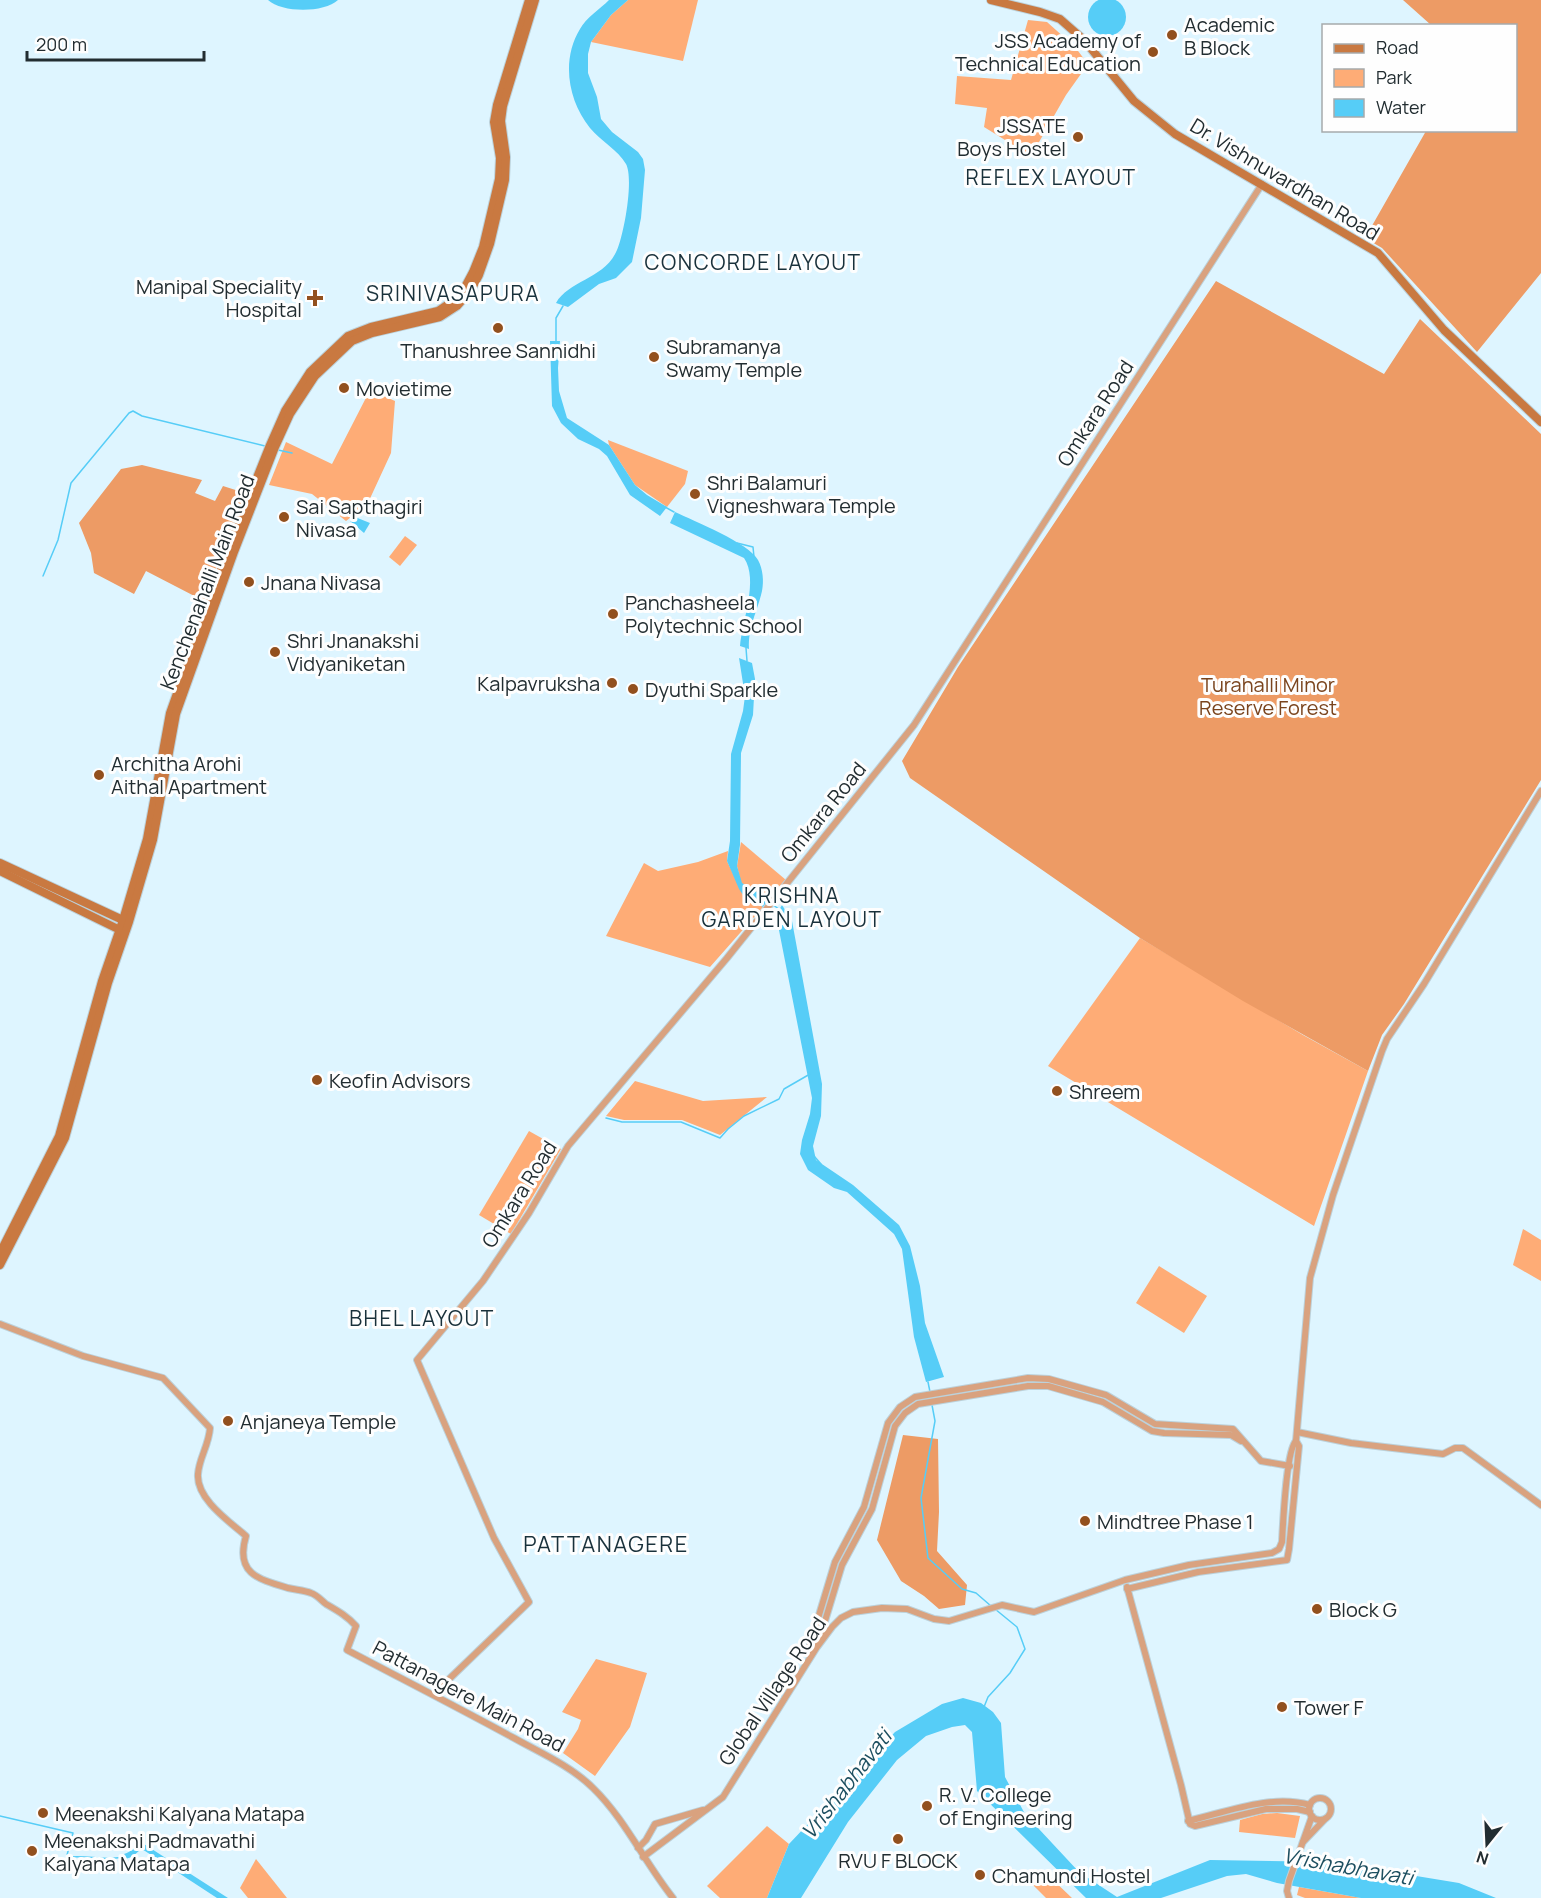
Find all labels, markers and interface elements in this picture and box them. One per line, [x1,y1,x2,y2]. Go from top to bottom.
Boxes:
place label: Academic B Block [1184,11,1275,61]
scale bar [27,24,204,62]
legend [1322,24,1517,132]
place label: JSS Academy of Technical Education [955,27,1141,77]
marker: Academic B Block [1165,28,1179,42]
text: 200 m [36,32,87,56]
text: Road [1376,35,1419,59]
marker: JSS Academy of Technical Education [1146,45,1160,59]
text: Park [1376,65,1413,89]
text: Water [1376,95,1426,119]
place label: JSSATE Boys Hostel [957,112,1066,162]
street label: Dr. Vishnuvardhan Road [1185,112,1385,246]
marker: JSSATE Boys Hostel [1071,130,1085,144]
district label: REFLEX LAYOUT [966,163,1136,191]
district label: CONCORDE LAYOUT [645,248,861,276]
place label: Manipal Speciality Hospital [136,273,302,323]
district label: SRINIVASAPURA [366,279,540,307]
marker: Manipal Speciality Hospital [306,289,324,307]
marker: Thanushree Sannidhi [491,321,505,335]
place label: Subramanya Swamy Temple [666,333,802,383]
place label: Thanushree Sannidhi [400,337,596,364]
marker: Subramanya Swamy Temple [647,350,661,364]
street label: Omkara Road [1051,355,1139,471]
place label: Movietime [356,375,452,402]
marker: Movietime [337,381,351,395]
place label: Shri Balamuri Vigneshwara Temple [707,469,896,519]
street label: Kenchenahalli Main Road [153,471,261,693]
marker: Shri Balamuri Vigneshwara Temple [688,487,702,501]
place label: Sai Sapthagiri Nivasa [296,493,423,543]
marker: Sai Sapthagiri Nivasa [277,510,291,524]
place label: Jnana Nivasa [261,569,381,596]
marker: Jnana Nivasa [242,575,256,589]
place label: Panchasheela Polytechnic School [625,589,802,639]
marker: Panchasheela Polytechnic School [606,607,620,621]
place label: Shri Jnanakshi Vidyaniketan [287,627,419,677]
marker: Shri Jnanakshi Vidyaniketan [268,645,282,659]
place label: Kalpavruksha [477,670,600,697]
park label: Turahalli Minor Reserve Forest [1199,671,1337,721]
marker: Kalpavruksha [605,676,619,690]
place label: Dyuthi Sparkle [645,676,778,703]
marker: Dyuthi Sparkle [626,682,640,696]
place label: Architha Arohi Aithal Apartment [111,750,267,800]
street label: Omkara Road [774,756,872,868]
marker: Architha Arohi Aithal Apartment [92,768,106,782]
district label: KRISHNA GARDEN LAYOUT [701,881,883,933]
place label: Keofin Advisors [329,1067,471,1094]
marker: Keofin Advisors [310,1073,324,1087]
place label: Shreem [1069,1078,1140,1105]
marker: Shreem [1050,1084,1064,1098]
street label: Omkara Road [475,1135,563,1253]
district label: BHEL LAYOUT [349,1304,495,1332]
place label: Anjaneya Temple [240,1408,396,1435]
marker: Anjaneya Temple [221,1414,235,1428]
place label: Mindtree Phase 1 [1097,1508,1254,1535]
marker: Mindtree Phase 1 [1078,1514,1092,1528]
district label: PATTANAGERE [523,1529,689,1559]
place label: Block G [1329,1596,1397,1623]
marker: Block G [1310,1602,1324,1616]
street label: Global Village Road [712,1611,832,1771]
street label: Pattanagere Main Road [368,1634,570,1758]
place label: Tower F [1294,1694,1364,1721]
marker: Tower F [1275,1700,1289,1714]
water label: Vrishabhavati [794,1721,899,1844]
place label: R. V. College of Engineering [939,1781,1073,1831]
marker: R. V. College of Engineering [920,1799,934,1813]
place label: Meenakshi Kalyana Matapa [55,1800,305,1827]
marker: Meenakshi Kalyana Matapa [36,1806,50,1820]
north arrow [1457,1814,1517,1874]
place label: Meenakshi Padmavathi Kalyana Matapa [44,1827,255,1877]
marker: RVU F BLOCK [891,1832,905,1846]
water label: Vrishabhavati [1281,1841,1418,1892]
marker: Meenakshi Padmavathi Kalyana Matapa [25,1844,39,1858]
text: N [1473,1846,1491,1871]
place label: RVU F BLOCK [838,1847,958,1874]
place label: Chamundi Hostel [992,1862,1150,1889]
marker: Chamundi Hostel [973,1868,987,1882]

